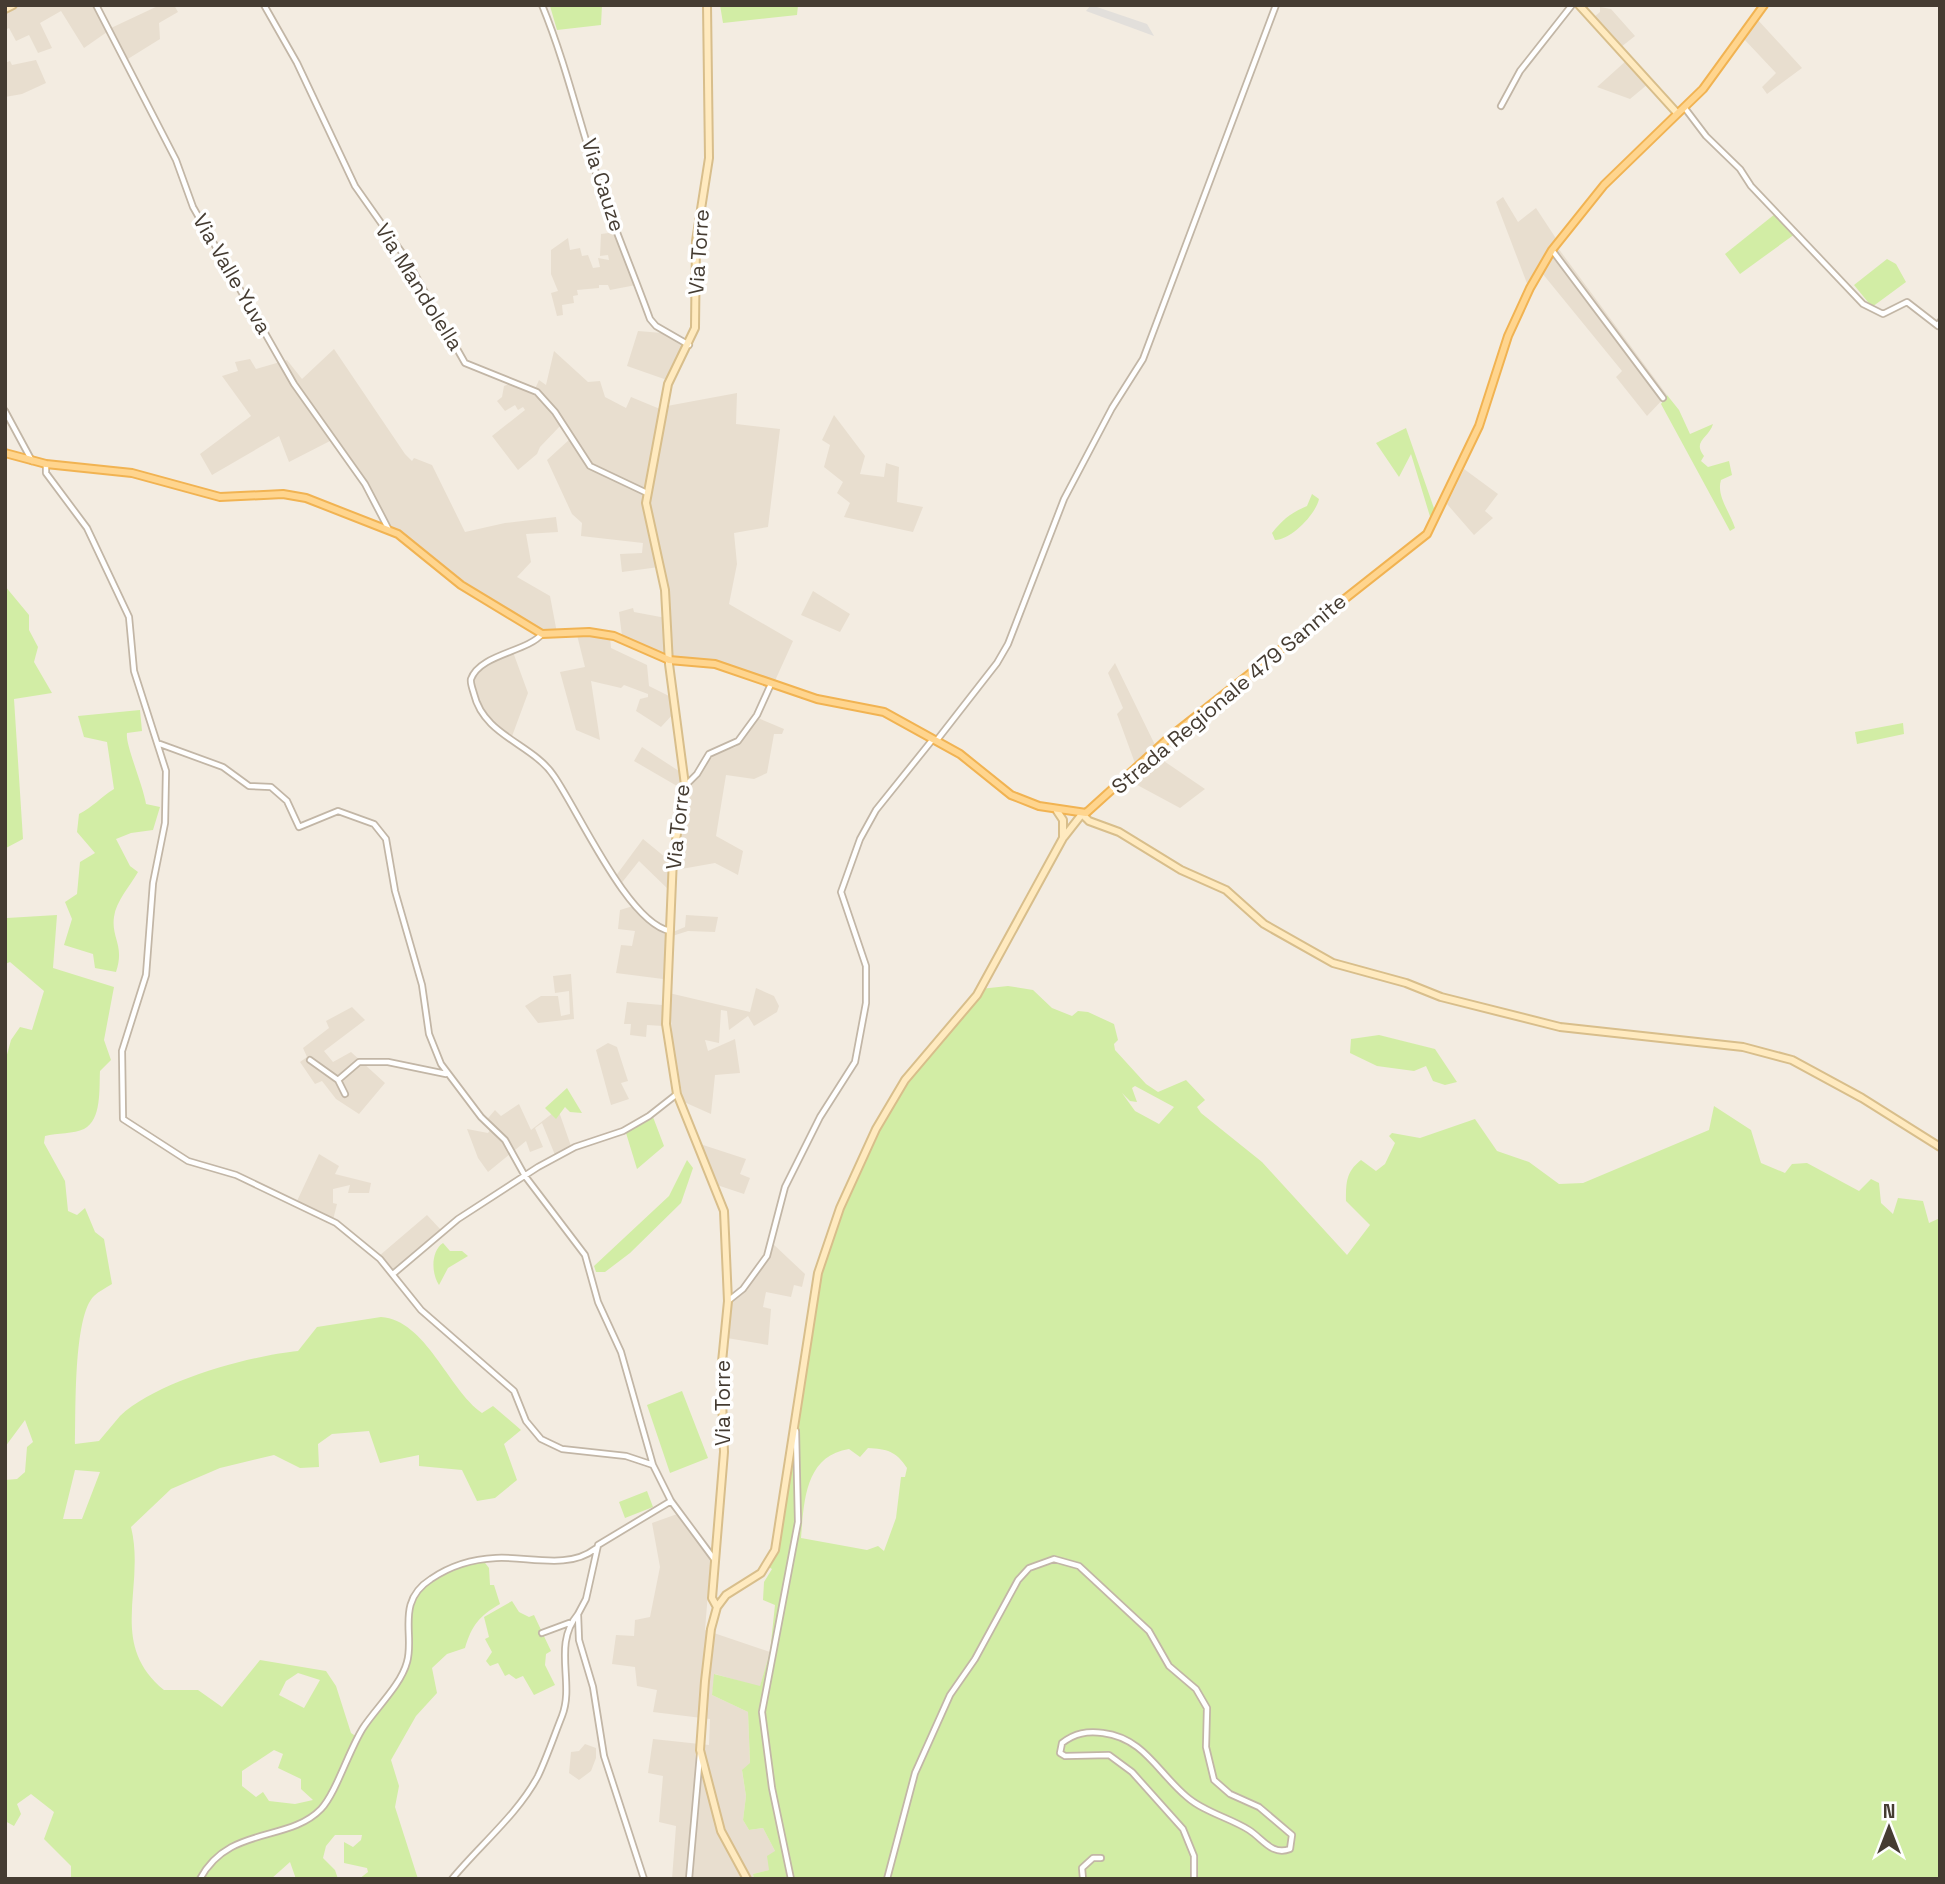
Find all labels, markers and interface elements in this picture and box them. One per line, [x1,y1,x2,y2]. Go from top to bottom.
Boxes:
street label: Via Cauze [576,135,631,235]
street label: Via Torre [682,208,715,296]
street label: Via Valle Yuva [187,209,278,339]
street label: Via Mandolella [370,218,469,355]
street label: Strada Regionale 479 Sannite [1106,587,1352,800]
street label: Via Torre [660,783,695,871]
street label: Via Torre [709,1360,736,1446]
north arrow [1854,1793,1924,1863]
text: N [1883,1799,1895,1824]

